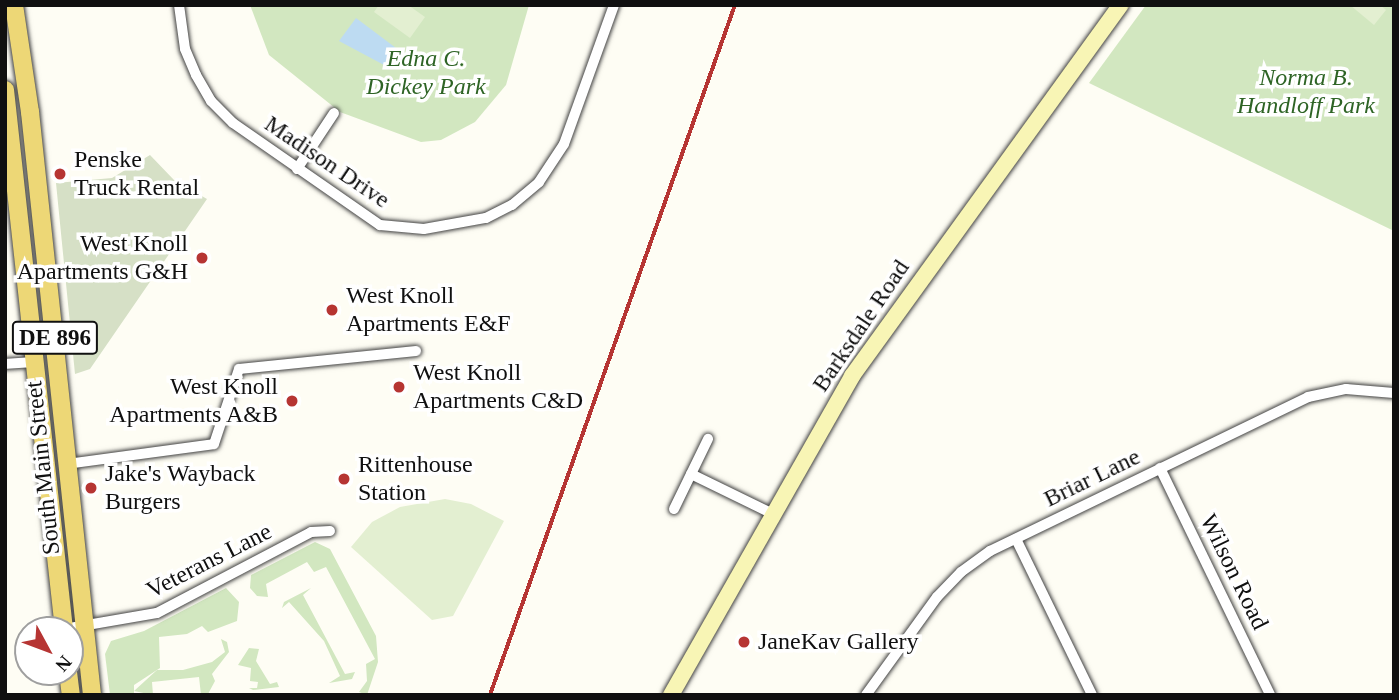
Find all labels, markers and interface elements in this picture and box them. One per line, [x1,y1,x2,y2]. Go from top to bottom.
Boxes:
park label: Edna C. Dickey Park [366,45,486,101]
park label: Norma B. Handloff Park [1237,64,1375,120]
street label: Madison Drive [259,110,395,214]
place label: Penske Truck Rental [74,146,199,202]
marker: Penske Truck Rental [52,166,68,182]
place label: West Knoll Apartments G&H [17,230,188,286]
marker: West Knoll Apartments G&H [194,250,210,266]
street label: Barksdale Road [806,255,916,397]
place label: West Knoll Apartments E&F [346,282,511,338]
marker: West Knoll Apartments E&F [324,302,340,318]
road number: DE 896 [11,318,99,358]
place label: West Knoll Apartments C&D [413,359,583,415]
place label: West Knoll Apartments A&B [108,373,278,429]
marker: West Knoll Apartments C&D [391,379,407,395]
street label: South Main Street [20,380,66,556]
marker: West Knoll Apartments A&B [284,393,300,409]
street label: Briar Lane [1039,442,1145,514]
place label: Rittenhouse Station [358,451,473,507]
place label: Jake's Wayback Burgers [105,460,256,516]
marker: Rittenhouse Station [336,471,352,487]
marker: Jake's Wayback Burgers [83,480,99,496]
street label: Wilson Road [1194,510,1274,634]
street label: Veterans Lane [142,517,276,605]
north arrow [14,616,84,686]
place label: JaneKav Gallery [758,628,919,656]
marker: JaneKav Gallery [736,634,752,650]
text: N [51,652,76,676]

